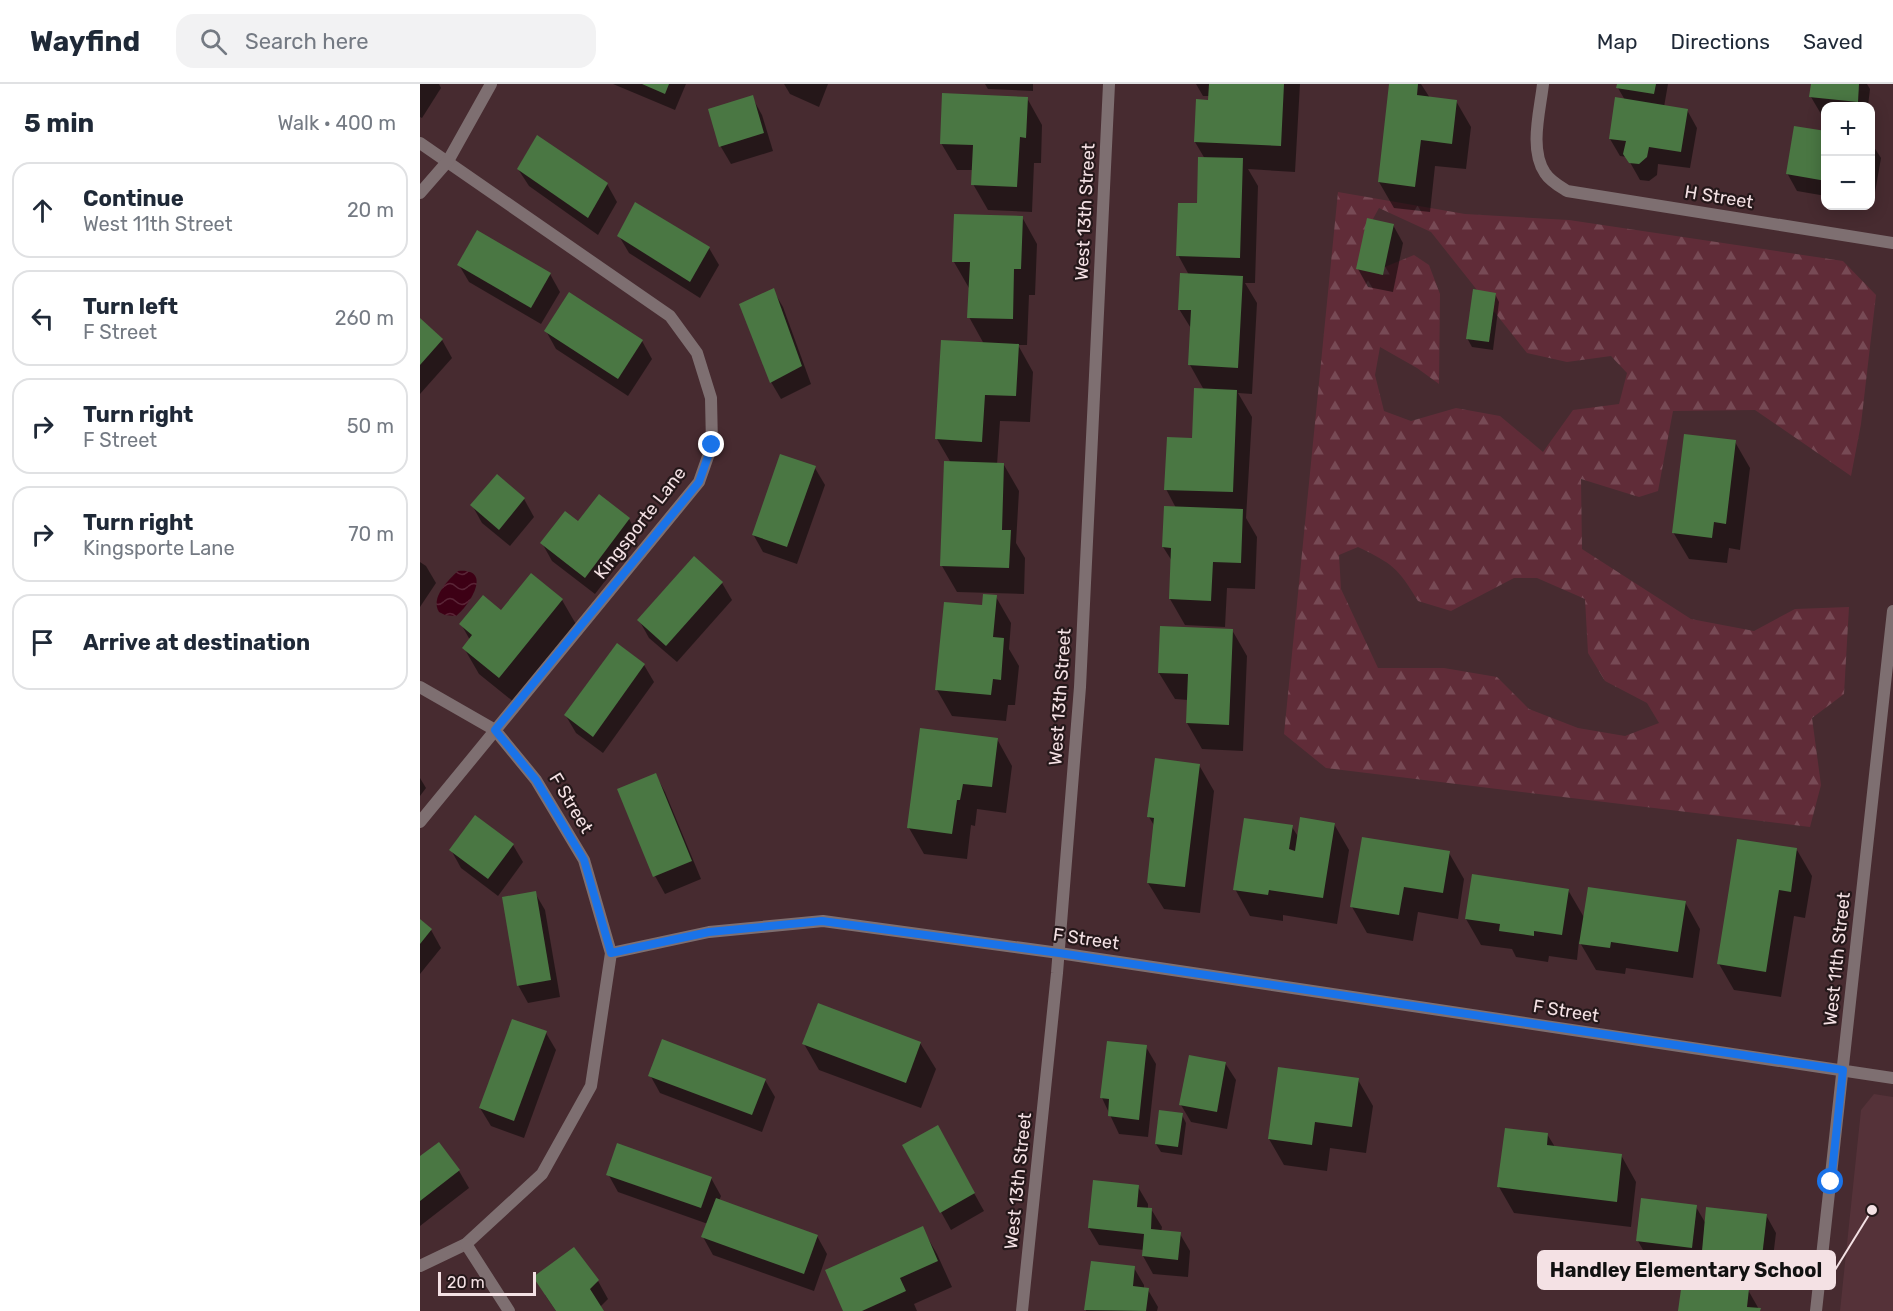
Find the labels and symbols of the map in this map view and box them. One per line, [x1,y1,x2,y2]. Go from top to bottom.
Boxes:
street label: West 13th Street [1070,143,1100,281]
street label: H Street [1683,181,1755,213]
route end [698,431,724,457]
street label: Kingsporte Lane [589,462,691,584]
street label: West 13th Street [1044,628,1076,766]
street label: F Street [544,769,598,837]
street label: West 11th Street [1819,891,1855,1027]
street label: F Street [1051,923,1121,955]
street label: F Street [1531,995,1601,1027]
street label: West 13th Street [1000,1111,1036,1251]
route start [1817,1168,1843,1194]
callout: Handley Elementary School [1538,1251,1835,1289]
text: Handley Elementary School [1550,1258,1822,1282]
scale bar [438,1269,536,1296]

